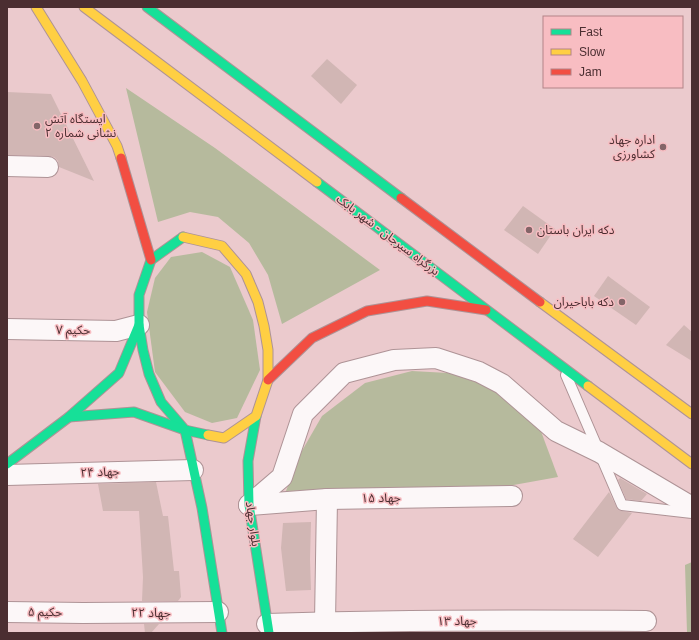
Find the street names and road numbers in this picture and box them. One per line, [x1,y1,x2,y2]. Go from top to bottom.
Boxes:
street label: بزرگراه سیرجان - شهر بابک [334,192,442,278]
street label: حکیم ۷ [56,323,90,339]
street label: جهاد ۲۴ [80,464,120,480]
street label: جهاد ۱۵ [361,491,401,505]
street label: بلوار جهاد [243,501,263,547]
street label: حکیم ۵ [28,605,62,621]
street label: جهاد ۲۲ [131,606,171,620]
street label: جهاد ۱۳ [437,614,477,628]

